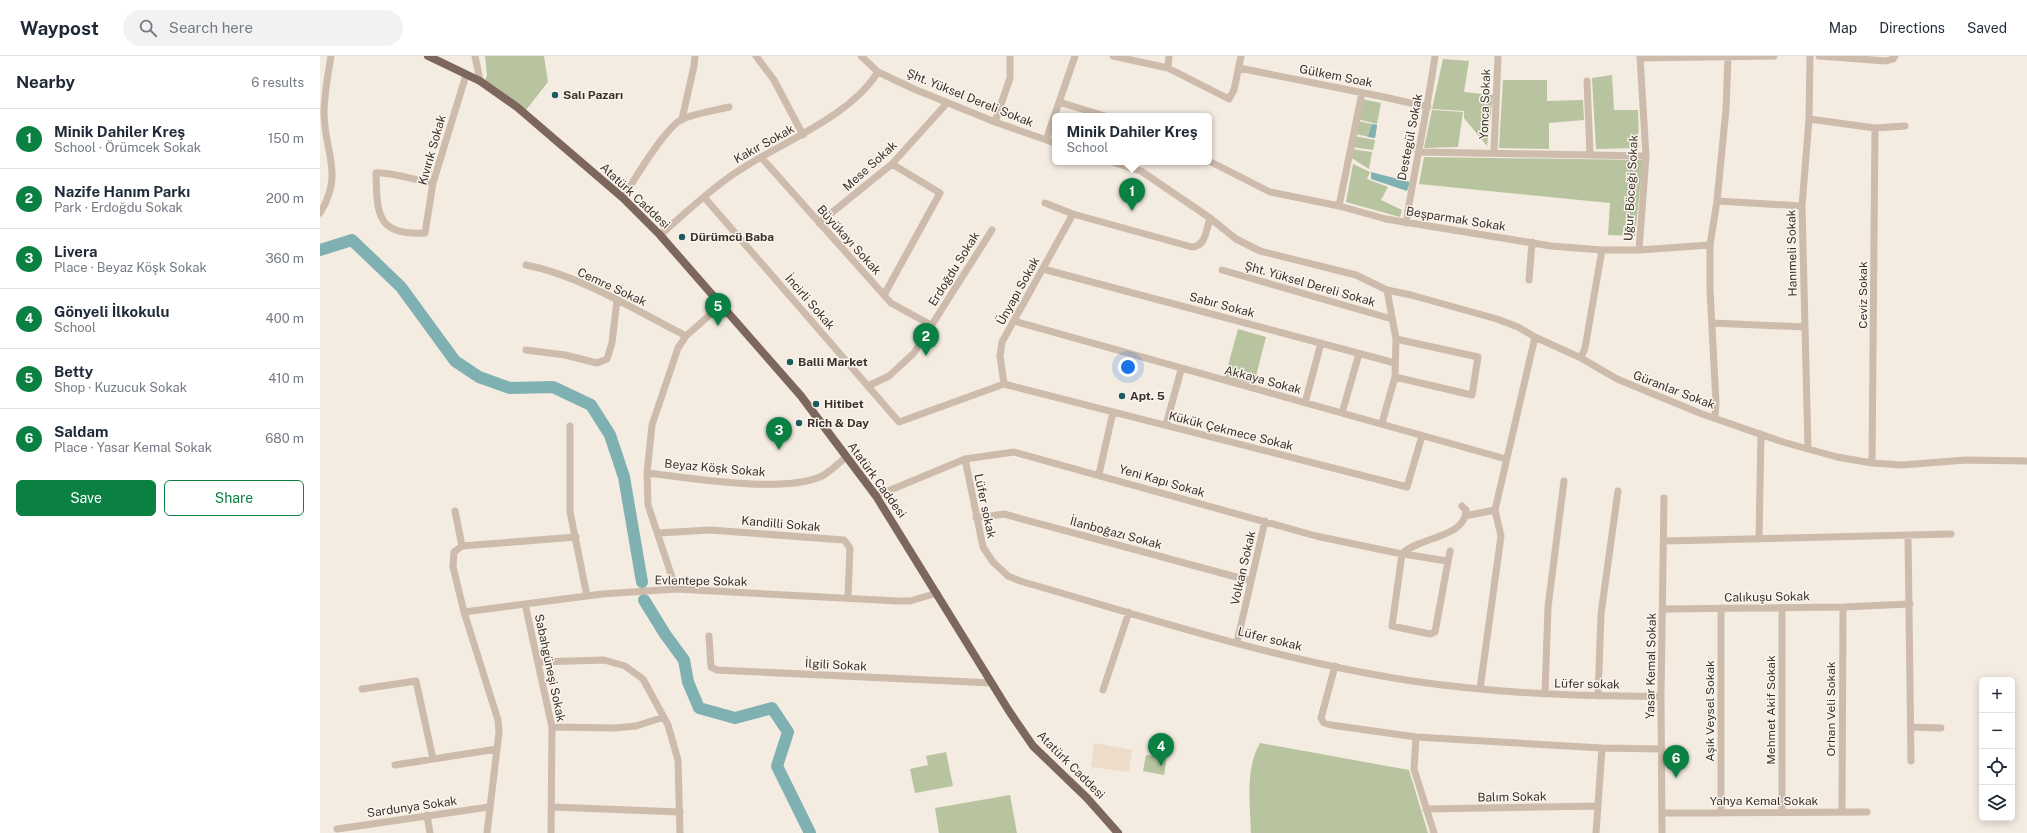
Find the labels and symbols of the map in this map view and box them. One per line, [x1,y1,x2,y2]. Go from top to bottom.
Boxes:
street label: Gülkem Soak [1298,62,1374,90]
street label: Şht. Yüksel Dereli Sokak [905,66,1036,130]
street label: Yonca Sokak [1477,68,1493,140]
place label: Salı Pazarı [563,88,623,102]
marker: Salı Pazarı [550,90,560,100]
street label: Destegül Sokak [1395,92,1425,182]
street label: Kıvırık Sokak [415,113,449,187]
street label: Kakır Sokak [731,122,797,166]
street label: Uğur Böceği Sokak [1621,134,1641,241]
street label: Mese Sokak [840,138,900,194]
street label: Atatürk Caddesi [597,160,673,232]
pin: 1 [1119,178,1145,211]
street label: Büyükayı Sokak [814,202,884,278]
street label: Beşparmak Sokak [1405,204,1507,234]
street label: Hanımeli Sokak [1784,209,1800,297]
street label: Erdoğdu Sokak [926,229,983,309]
place label: Dürümcü Baba [690,230,774,244]
marker: Dürümcü Baba [677,232,687,242]
street label: Ünyapı Sokak [994,254,1043,328]
street label: Şht. Yüksel Dereli Sokak [1243,259,1377,309]
street label: Ceviz Sokak [1856,261,1870,329]
street label: Cemre Sokak [575,265,649,309]
street label: İncirli Sokak [782,271,838,333]
street label: Sabır Sokak [1188,290,1256,321]
pin: 5 [705,293,731,326]
pin: 2 [913,323,939,356]
place label: Balli Market [798,355,868,369]
marker: Balli Market [785,357,795,367]
your location [1118,357,1138,377]
street label: Akkaya Sokak [1223,363,1303,397]
street label: Güranlar Sokak [1631,368,1717,412]
place label: Apt. 5 [1130,389,1165,403]
marker: Apt. 5 [1117,391,1127,401]
place label: Hitibet [824,397,864,411]
marker: Hitibet [811,399,821,409]
street label: Kükük Çekmece Sokak [1167,409,1295,453]
place label: Rich & Day [807,416,869,430]
pin: 3 [766,417,792,450]
marker: Rich & Day [794,418,804,428]
street label: Atatürk Caddesi [845,440,909,520]
street label: Beyaz Köşk Sokak [664,457,766,479]
street label: Yeni Kapı Sokak [1117,462,1207,500]
street label: Lüfer sokak [971,472,999,540]
street label: Kandilli Sokak [741,514,822,534]
street label: İlanboğazı Sokak [1068,514,1164,552]
street label: Volkan Sokak [1228,529,1258,606]
street label: Evlentepe Sokak [654,573,748,589]
street label: Calıkuşu Sokak [1724,589,1810,605]
street label: Yasar Kemal Sokak [1643,612,1659,719]
street label: Sabahgüneşi Sokak [532,613,568,724]
street label: Lüfer sokak [1236,624,1304,654]
street label: Mehmet Akif Sokak [1764,655,1778,765]
street label: İlgili Sokak [805,656,868,674]
street label: Aşık Veysel Sokak [1703,660,1717,762]
street label: Orhan Veli Sokak [1824,661,1838,757]
street label: Lüfer sokak [1554,676,1620,692]
street label: Atatürk Caddesi [1034,728,1108,802]
pin: 4 [1148,733,1174,766]
pin: 6 [1663,745,1689,778]
street label: Balım Sokak [1477,789,1547,805]
street label: Sardunya Sokak [366,794,458,820]
street label: Yahya Kemal Sokak [1710,794,1819,808]

